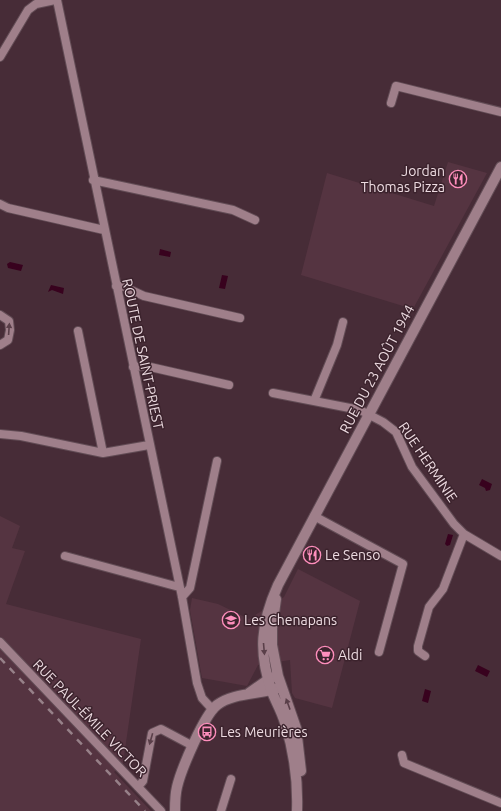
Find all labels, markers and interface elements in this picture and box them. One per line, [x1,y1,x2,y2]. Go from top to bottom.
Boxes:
place label: Jordan Thomas Pizza [361,163,445,195]
restaurant icon: Jordan Thomas Pizza [448,169,468,189]
street label: ROUTE DE SAINT-PRIEST [119,277,167,431]
street label: RUE DU 23 AOÛT 1944 [335,302,418,436]
one-way arrow [6,323,13,335]
street label: RUE HERMINIE [395,419,461,505]
restaurant icon: Le Senso [302,545,322,565]
place label: Le Senso [325,547,380,563]
school or university icon: Les Chenapans [221,610,241,630]
place label: Les Chenapans [244,612,337,628]
one-way arrow [260,643,267,655]
supermarket icon: Aldi [315,645,335,665]
place label: Aldi [338,647,362,663]
street label: RUE PAUL-ÉMILE VICTOR [30,655,151,780]
one-way arrow [284,697,290,709]
bus stop icon: Les Meurières [197,722,217,742]
place label: Les Meurières [220,724,308,740]
one-way arrow [147,733,153,745]

